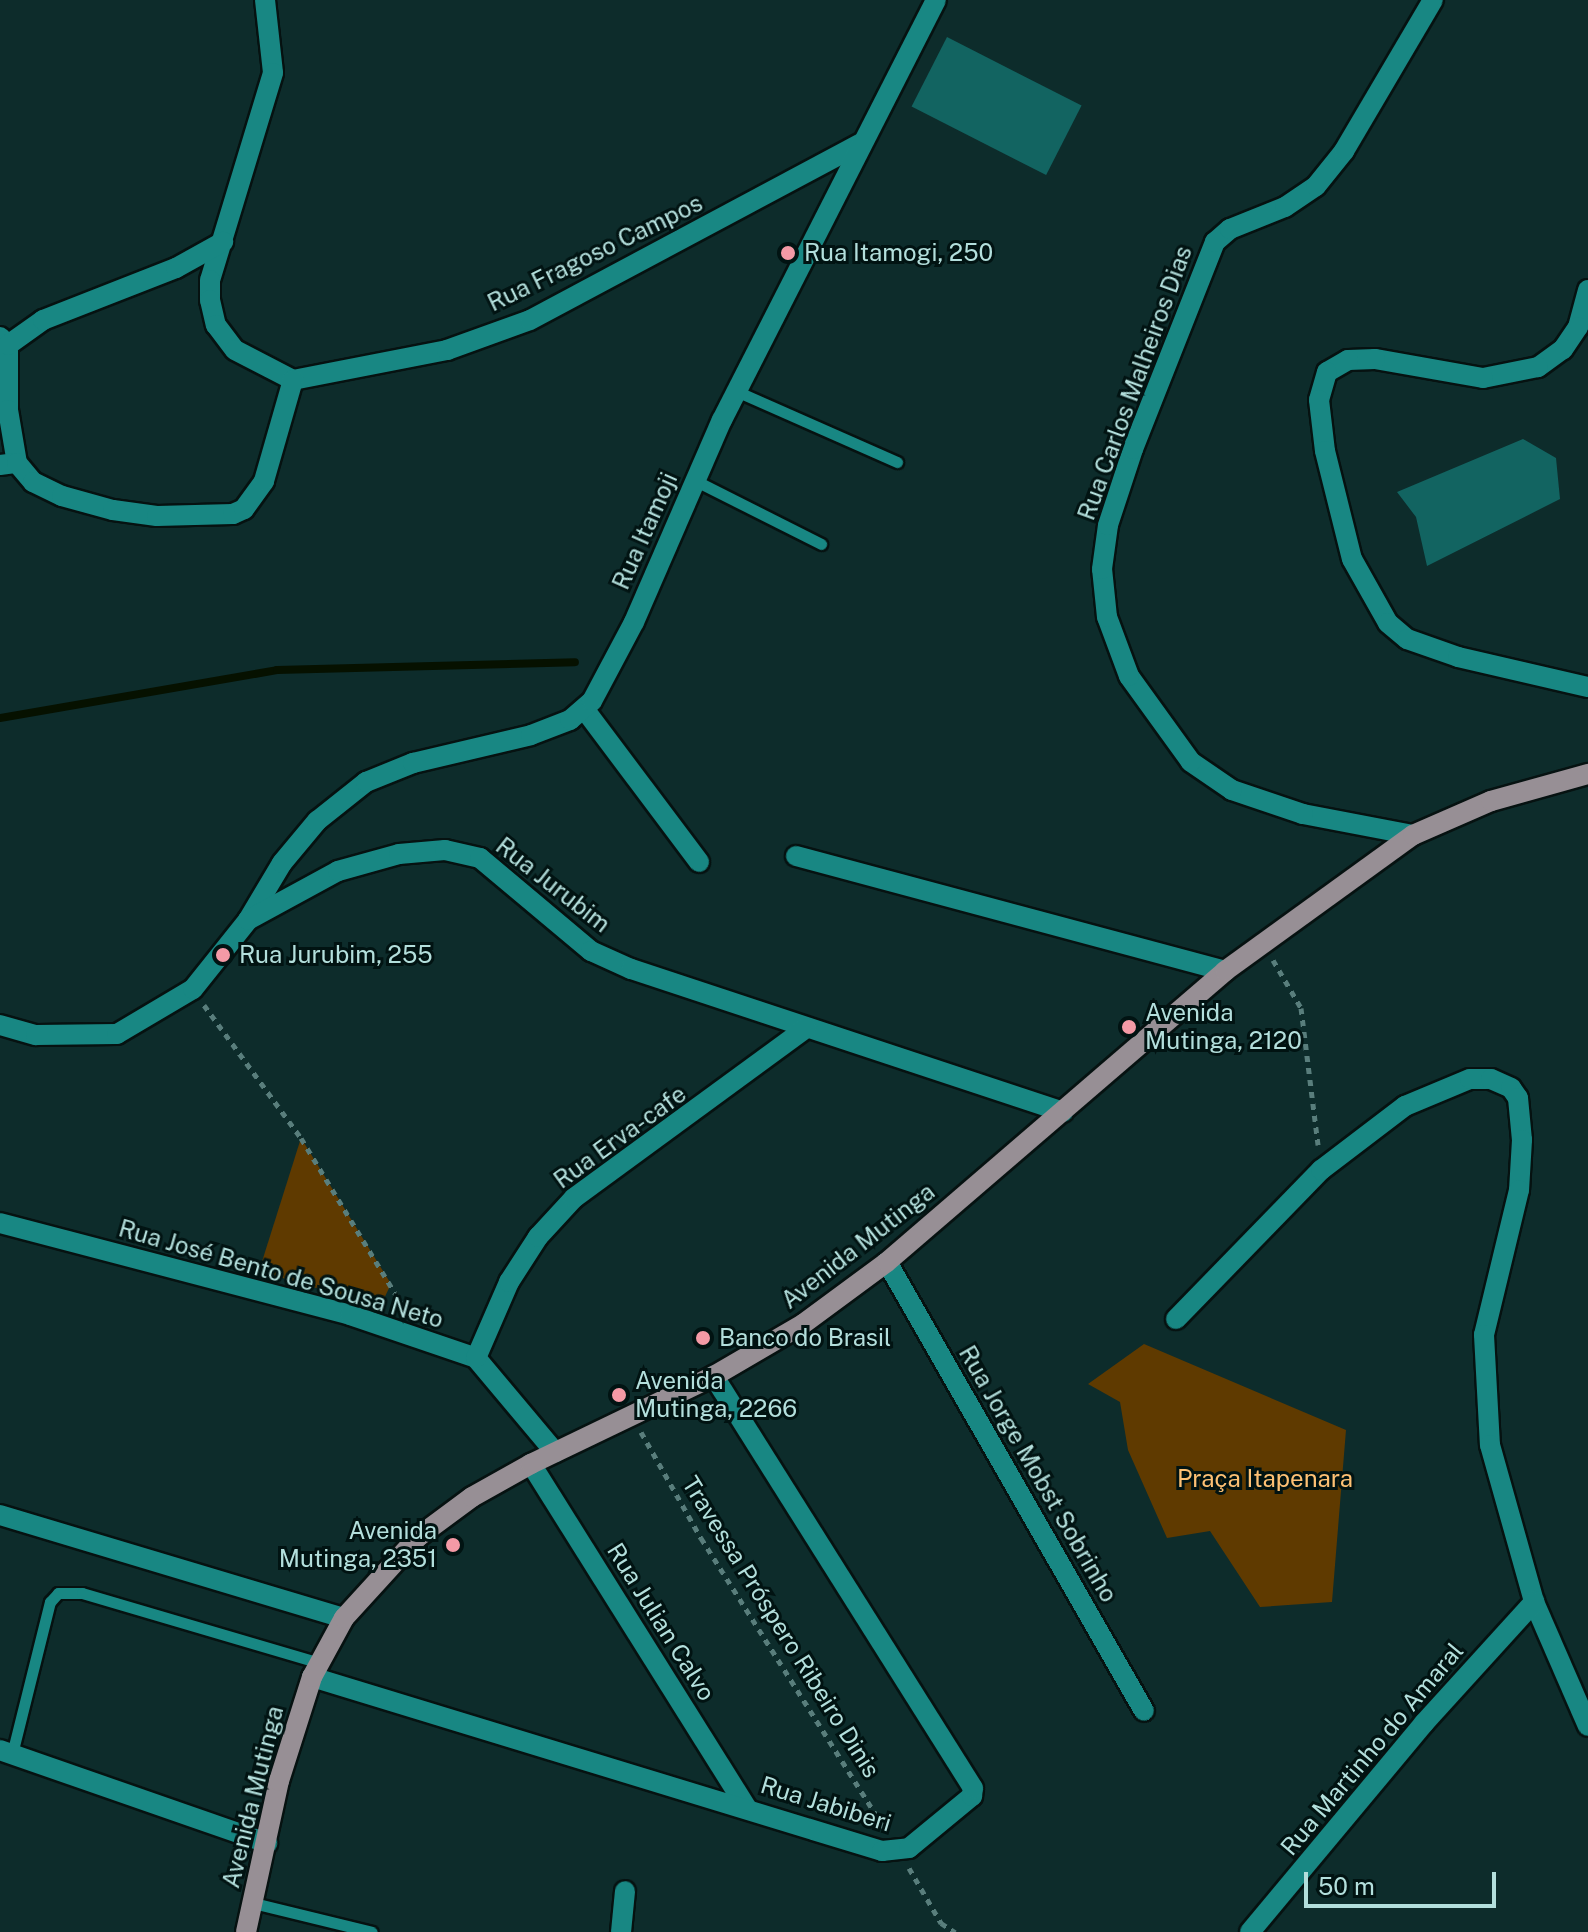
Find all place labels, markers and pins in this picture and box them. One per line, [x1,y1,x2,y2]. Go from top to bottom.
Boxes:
place label: Rua Itamogi, 250 [804,239,993,267]
marker: Rua Itamogi, 250 [779,244,797,262]
place label: Rua Jurubim, 255 [239,941,433,969]
marker: Rua Jurubim, 255 [214,946,232,964]
place label: Avenida Mutinga, 2120 [1145,999,1302,1055]
marker: Avenida Mutinga, 2120 [1120,1018,1138,1036]
place label: Banco do Brasil [719,1324,892,1352]
marker: Banco do Brasil [694,1329,712,1347]
place label: Avenida Mutinga, 2266 [635,1367,797,1423]
marker: Avenida Mutinga, 2266 [610,1386,628,1404]
place label: Avenida Mutinga, 2351 [278,1517,437,1573]
marker: Avenida Mutinga, 2351 [444,1536,462,1554]

